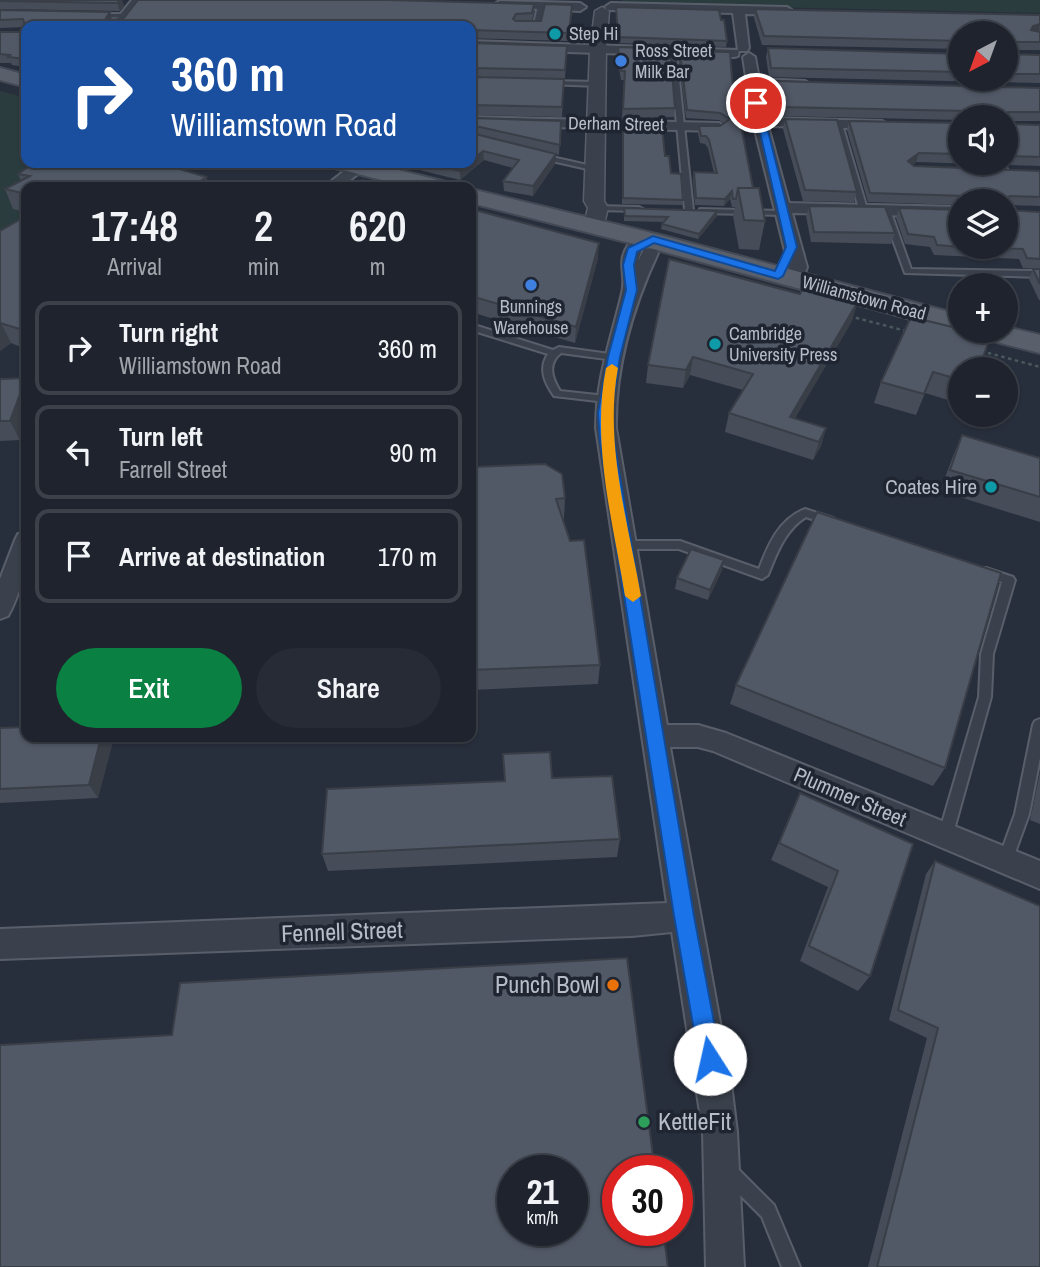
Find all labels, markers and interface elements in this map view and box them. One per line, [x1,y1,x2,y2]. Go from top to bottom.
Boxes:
place label: Step Hi [569,21,618,46]
north arrow [948,21,1018,91]
map controls [948,21,1018,427]
marker: Step Hi [547,26,563,42]
place label: Ross Street Milk Bar [635,38,712,84]
text: 360 m [171,40,285,106]
icon: right [56,49,147,140]
marker: Ross Street Milk Bar [613,53,629,69]
pin [726,73,786,133]
icon: arrive [737,84,775,122]
text: Williamstown Road [171,103,397,146]
button: sound [948,105,1018,175]
street label: Derham Street [568,110,664,137]
button: layers [948,189,1018,259]
text: 17:48 [91,198,178,254]
text: 2 [254,198,273,254]
text: 620 [349,198,406,254]
text: Arrival [107,251,162,282]
text: min [248,251,279,282]
text: m [370,251,385,282]
street label: Williamstown Road [799,269,929,326]
button: + [948,273,1018,343]
marker: Bunnings Warehouse [523,277,539,293]
place label: Bunnings Warehouse [494,294,568,340]
text: Turn right [119,315,218,350]
place label: Cambridge University Press [729,321,837,367]
icon: right [60,329,98,367]
text: 360 m [378,331,437,366]
marker: Cambridge University Press [707,336,723,352]
text: Williamstown Road [119,350,281,381]
button: − [948,357,1018,427]
text: Turn left [119,419,203,454]
icon: left [60,433,98,471]
text: 90 m [390,435,437,470]
text: Farrell Street [119,454,227,485]
place label: Coates Hire [885,472,977,501]
marker: Coates Hire [983,479,999,495]
icon: arrive [60,537,98,575]
text: Arrive at destination [119,539,325,574]
text: 170 m [378,539,437,574]
button: Exit [56,648,242,728]
button: Share [256,648,441,728]
street label: Plummer Street [789,760,911,833]
street label: Fennell Street [281,913,404,949]
place label: Punch Bowl [495,968,599,1000]
marker: Punch Bowl [605,977,621,993]
position arrow [673,1022,747,1096]
place label: KettleFit [658,1105,732,1137]
marker: KettleFit [636,1114,652,1130]
speed limit sign: 30 [602,1155,693,1246]
text: 21 [527,1168,558,1215]
text: km/h [527,1205,559,1230]

